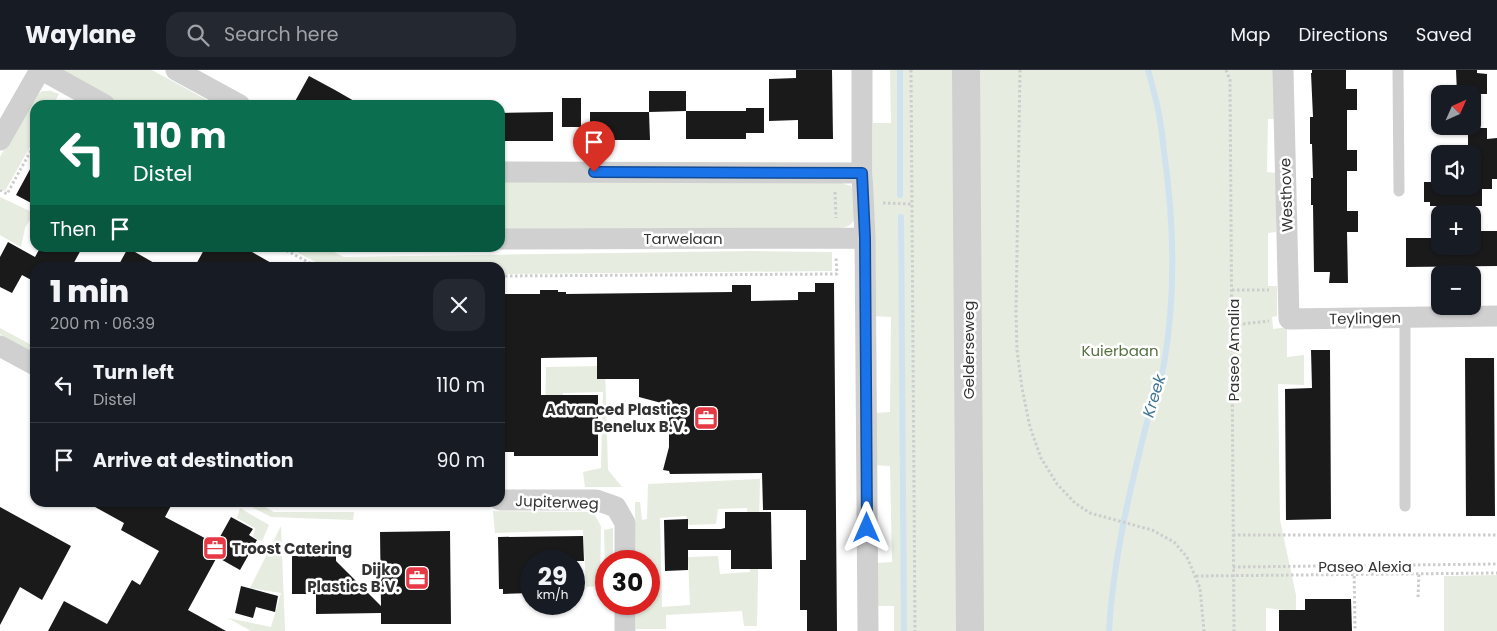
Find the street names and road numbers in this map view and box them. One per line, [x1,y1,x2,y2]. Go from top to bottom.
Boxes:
street label: Westhove [1274,158,1298,232]
street label: Tarwelaan [643,228,723,249]
street label: Paseo Amalia [1223,299,1244,401]
street label: Gelderseweg [958,301,979,399]
street label: Teylingen [1329,307,1401,329]
street label: Jupiterweg [515,490,599,514]
street label: Paseo Alexia [1318,556,1412,577]

